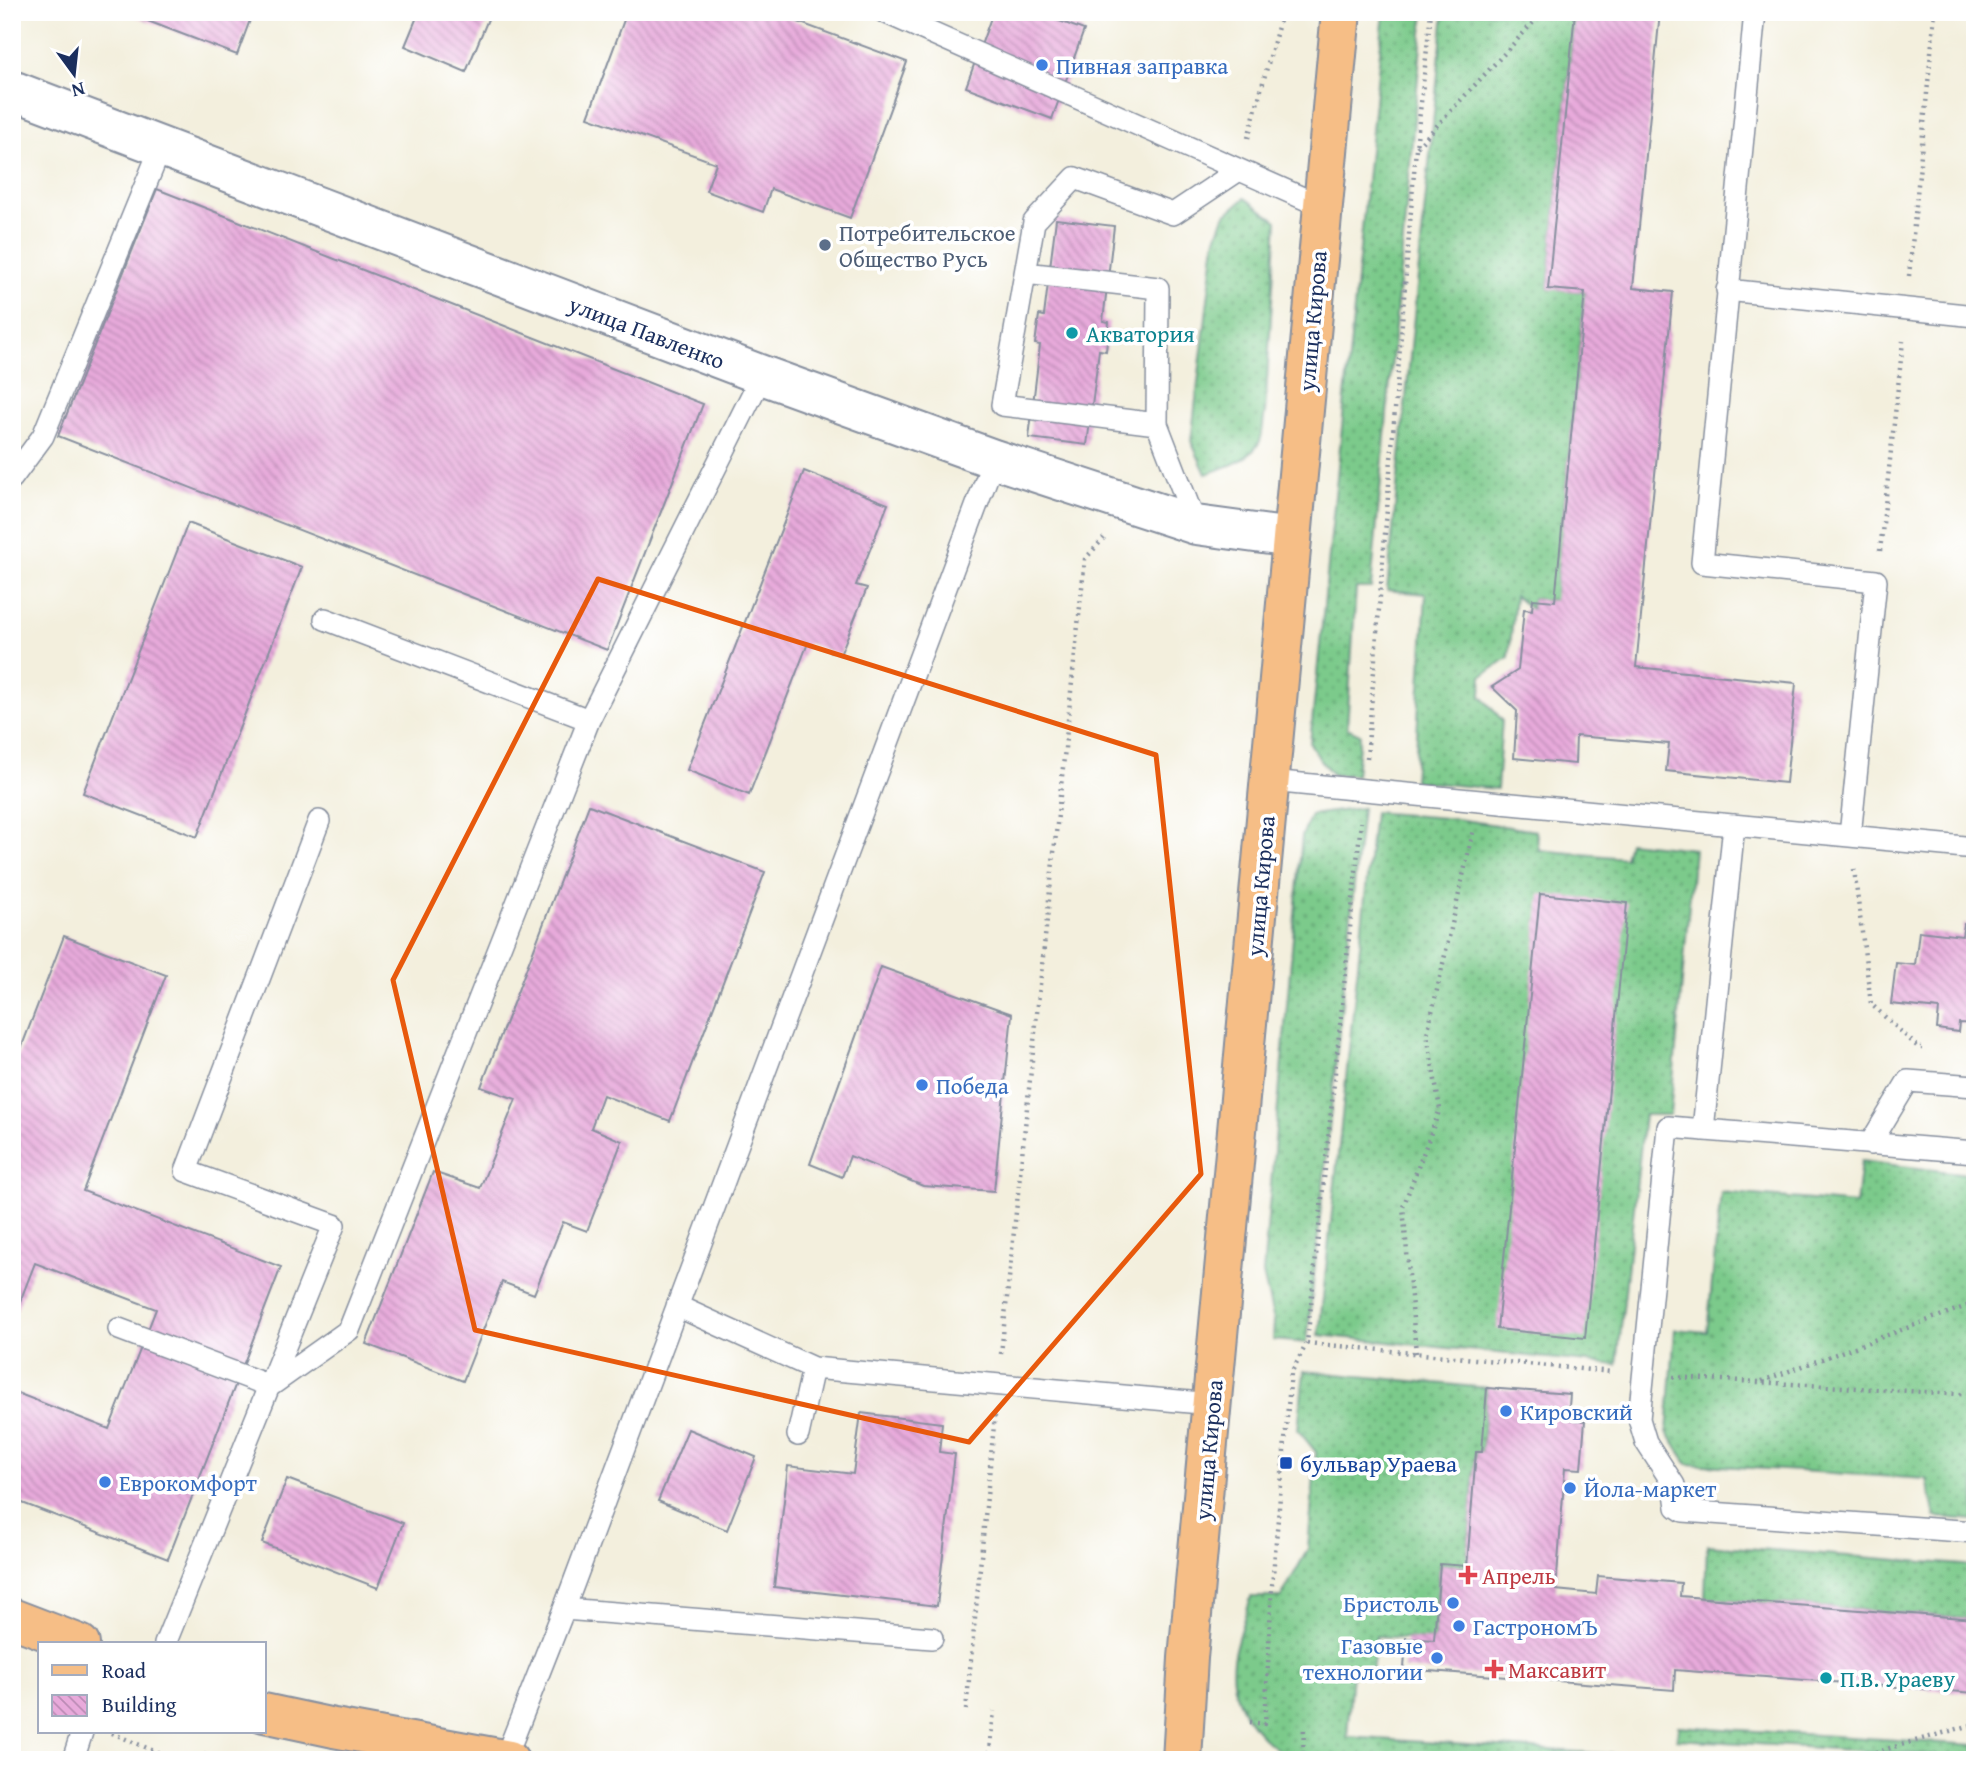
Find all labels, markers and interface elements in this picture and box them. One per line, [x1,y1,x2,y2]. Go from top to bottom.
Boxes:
north arrow [38,38,108,108]
place label: Пивная заправка [1056,49,1228,82]
marker: Пивная заправка [1034,57,1050,73]
text: N [68,75,88,106]
place label: Потребительское Общество Русь [839,216,1016,275]
marker: Потребительское Общество Русь [817,237,833,253]
street label: улица Кирова [1289,249,1335,394]
street label: улица Павленко [563,287,730,377]
place label: Акватория [1086,317,1195,350]
marker: Акватория [1064,325,1080,341]
street label: улица Кирова [1237,814,1283,959]
place label: Победа [936,1069,1009,1102]
marker: Победа [914,1077,930,1093]
street label: улица Кирова [1185,1378,1231,1523]
place label: Кировский [1520,1395,1633,1428]
marker: Кировский [1498,1403,1514,1419]
place label: бульвар Ураева [1300,1447,1457,1480]
marker: бульвар Ураева [1278,1455,1294,1471]
place label: Еврокомфорт [119,1466,257,1499]
place label: Йола-маркет [1584,1472,1716,1505]
marker: Еврокомфорт [97,1474,113,1490]
marker: Йола-маркет [1562,1480,1578,1496]
place label: Апрель [1482,1559,1556,1592]
marker: Апрель [1460,1567,1476,1583]
place label: Бристоль [1343,1587,1439,1620]
marker: Бристоль [1445,1595,1461,1611]
place label: ГастрономЪ [1473,1610,1598,1643]
marker: ГастрономЪ [1451,1618,1467,1634]
place label: Газовые технологии [1303,1629,1423,1688]
legend [38,1642,266,1734]
marker: Газовые технологии [1429,1650,1445,1666]
place label: Максавит [1508,1653,1606,1686]
text: Road [102,1655,147,1686]
marker: Максавит [1486,1661,1502,1677]
place label: П.В. Ураеву [1840,1662,1955,1695]
marker: П.В. Ураеву [1818,1670,1834,1686]
text: Building [102,1689,177,1720]

